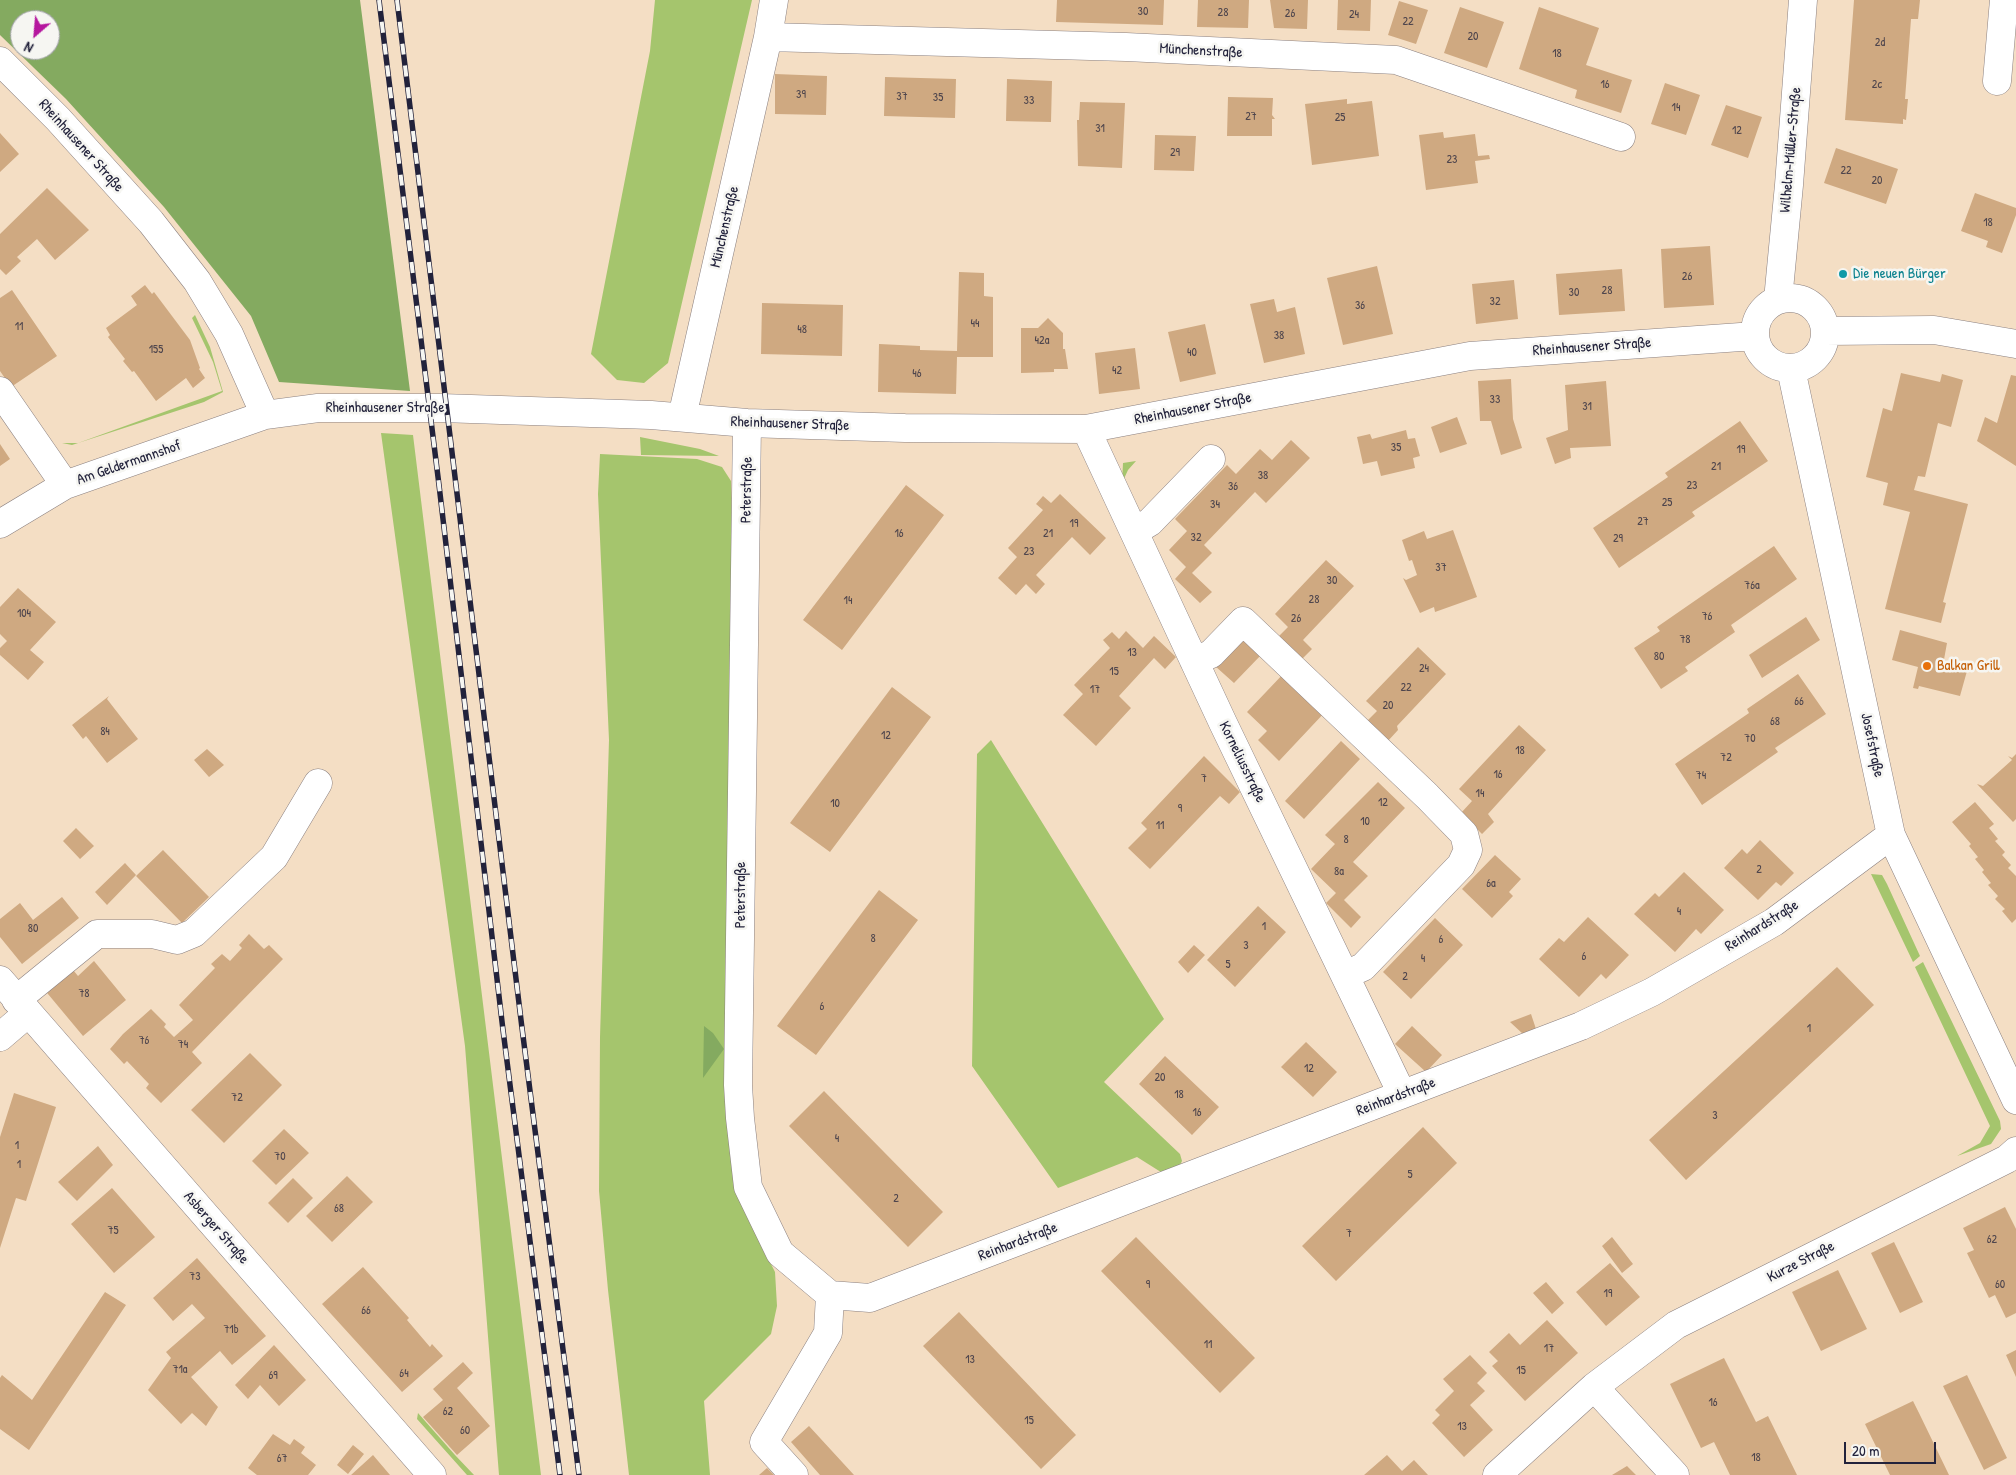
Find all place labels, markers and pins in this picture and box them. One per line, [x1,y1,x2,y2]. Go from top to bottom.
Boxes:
place label: Die neuen Bürger [1853,265,1946,283]
marker: Die neuen Bürger [1837,268,1849,280]
place label: Balkan Grill [1937,657,2000,675]
marker: Balkan Grill [1921,660,1933,672]

